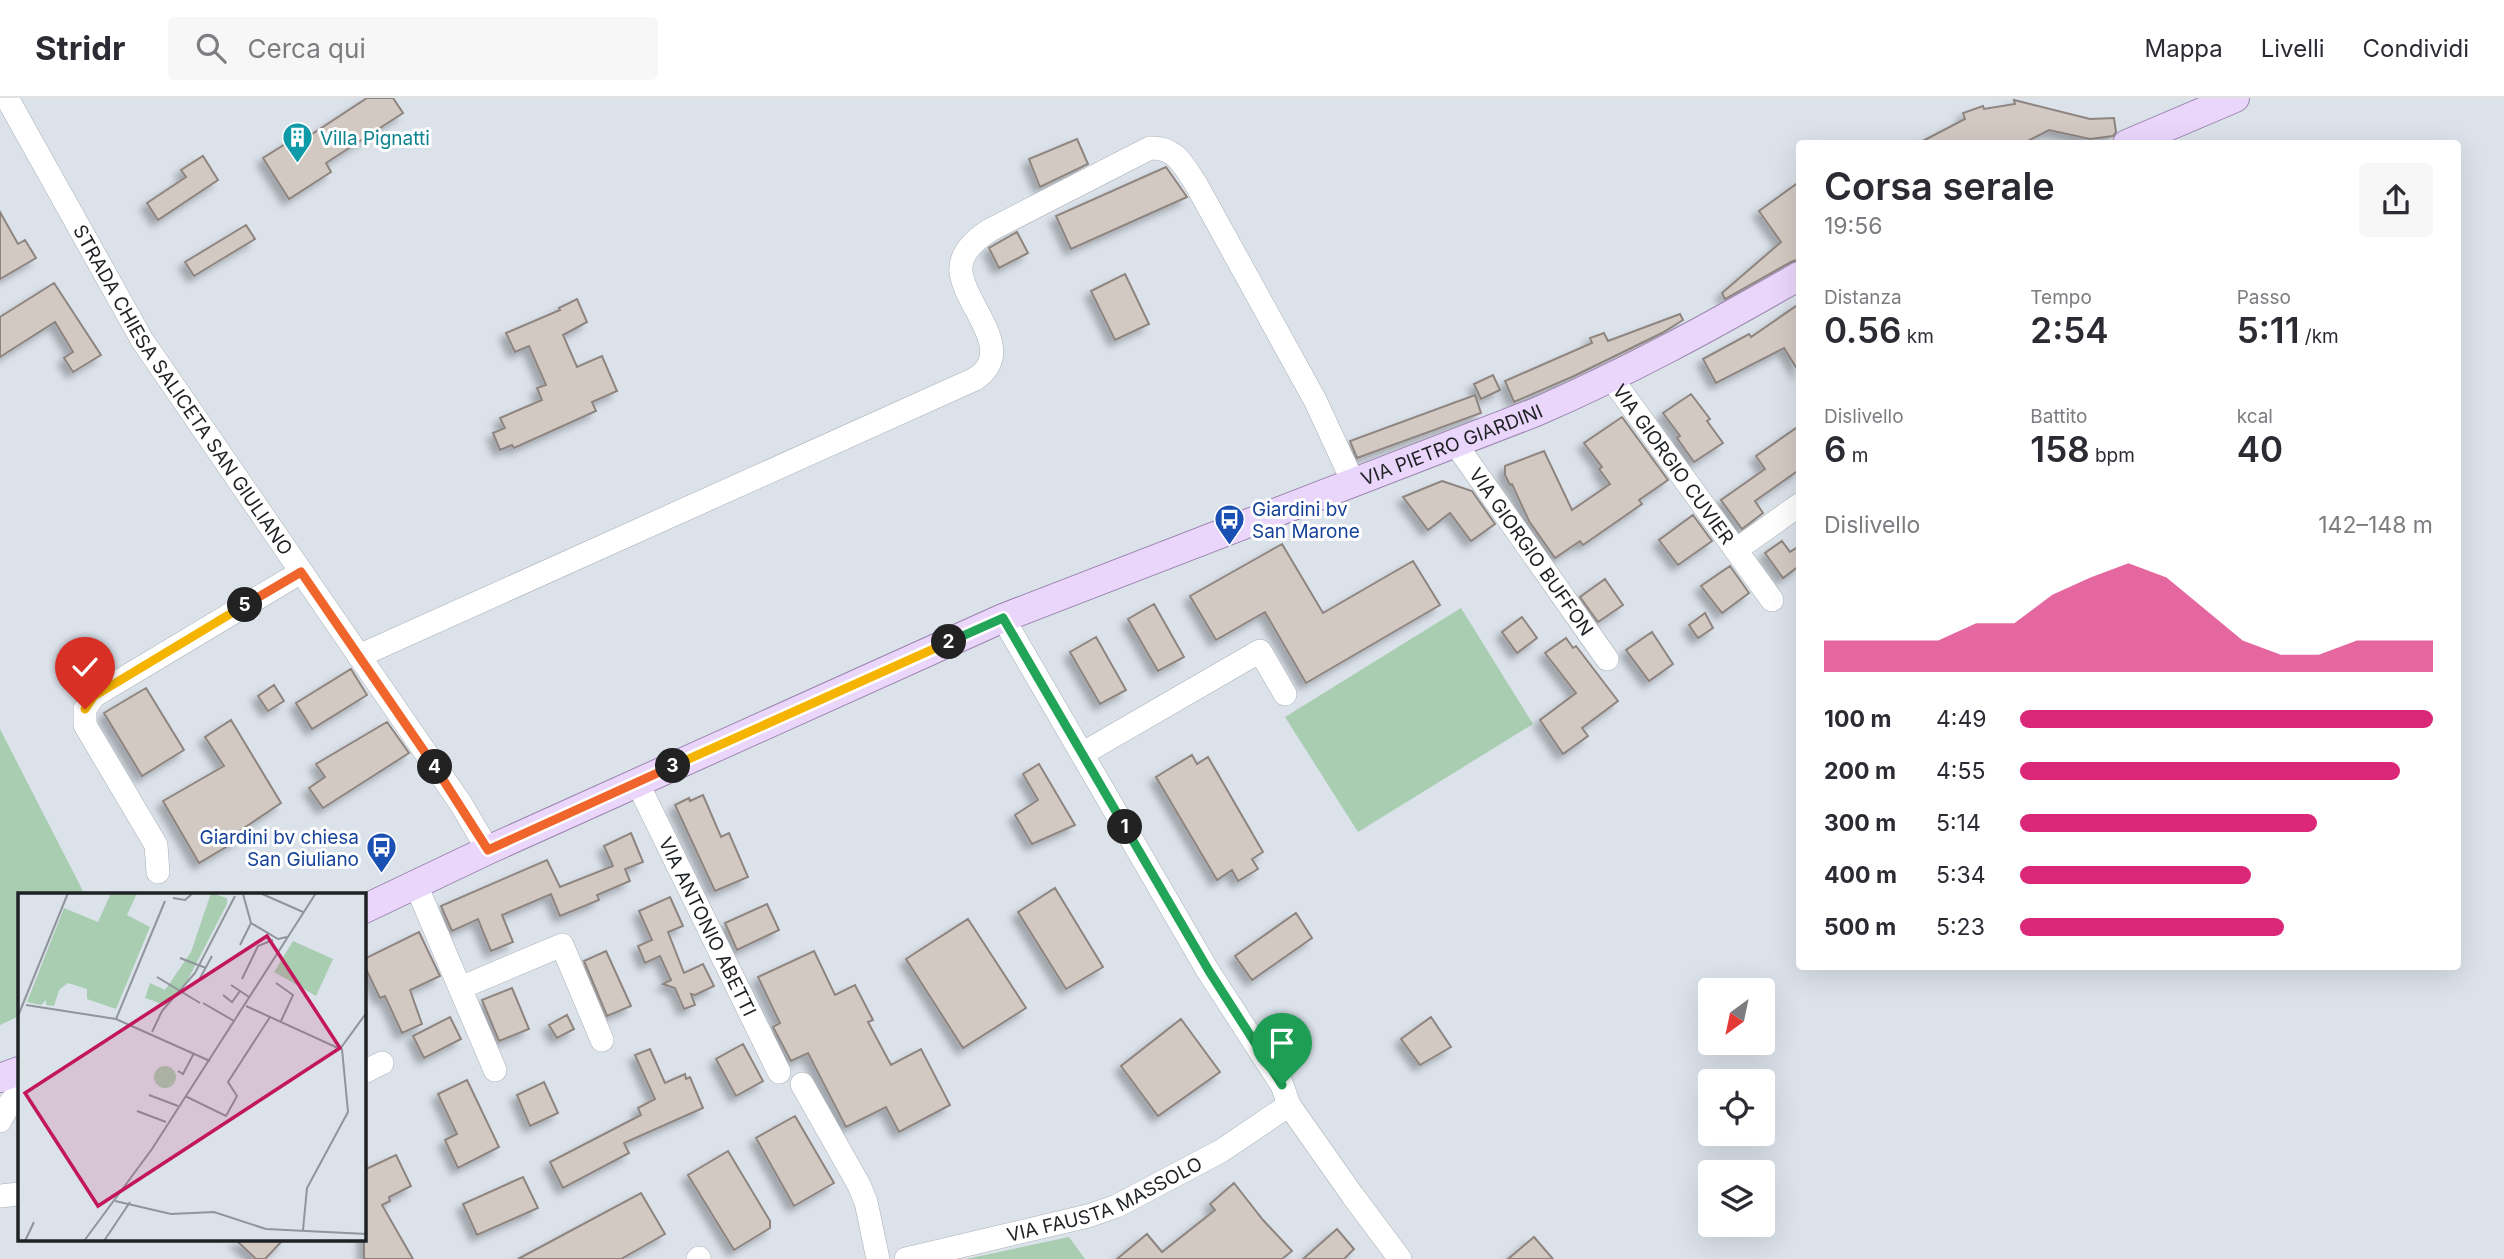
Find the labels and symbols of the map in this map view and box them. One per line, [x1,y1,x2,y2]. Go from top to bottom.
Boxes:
building icon: Villa Pignatti [280,121,314,165]
place label: Villa Pignatti [320,127,430,150]
street label: STRADA CHIESA SALICETA SAN GIULIANO [68,221,298,559]
street label: VIA GIORGIO CUVIER [1608,380,1739,548]
street label: VIA PIETRO GIARDINI [1358,399,1546,490]
street label: VIA GIORGIO BUFFON [1465,463,1598,640]
place label: Giardini bv San Marone [1252,498,1360,543]
bus stop icon: Giardini bv San Marone [1212,503,1246,547]
pin: 5 [228,588,262,622]
pin: 2 [932,624,967,660]
pin [55,637,115,709]
pin: 3 [656,748,690,784]
pin: 4 [418,750,452,784]
pin: 1 [1108,810,1142,844]
place label: Giardini bv chiesa San Giuliano [200,826,359,871]
bus stop icon: Giardini bv chiesa San Giuliano [365,831,399,875]
street label: VIA ANTONIO ABETTI [654,833,761,1020]
inset map [18,893,366,1242]
north arrow [1698,978,1774,1055]
pin [1252,1013,1312,1085]
street label: VIA FAUSTA MASSOLO [1004,1152,1206,1246]

